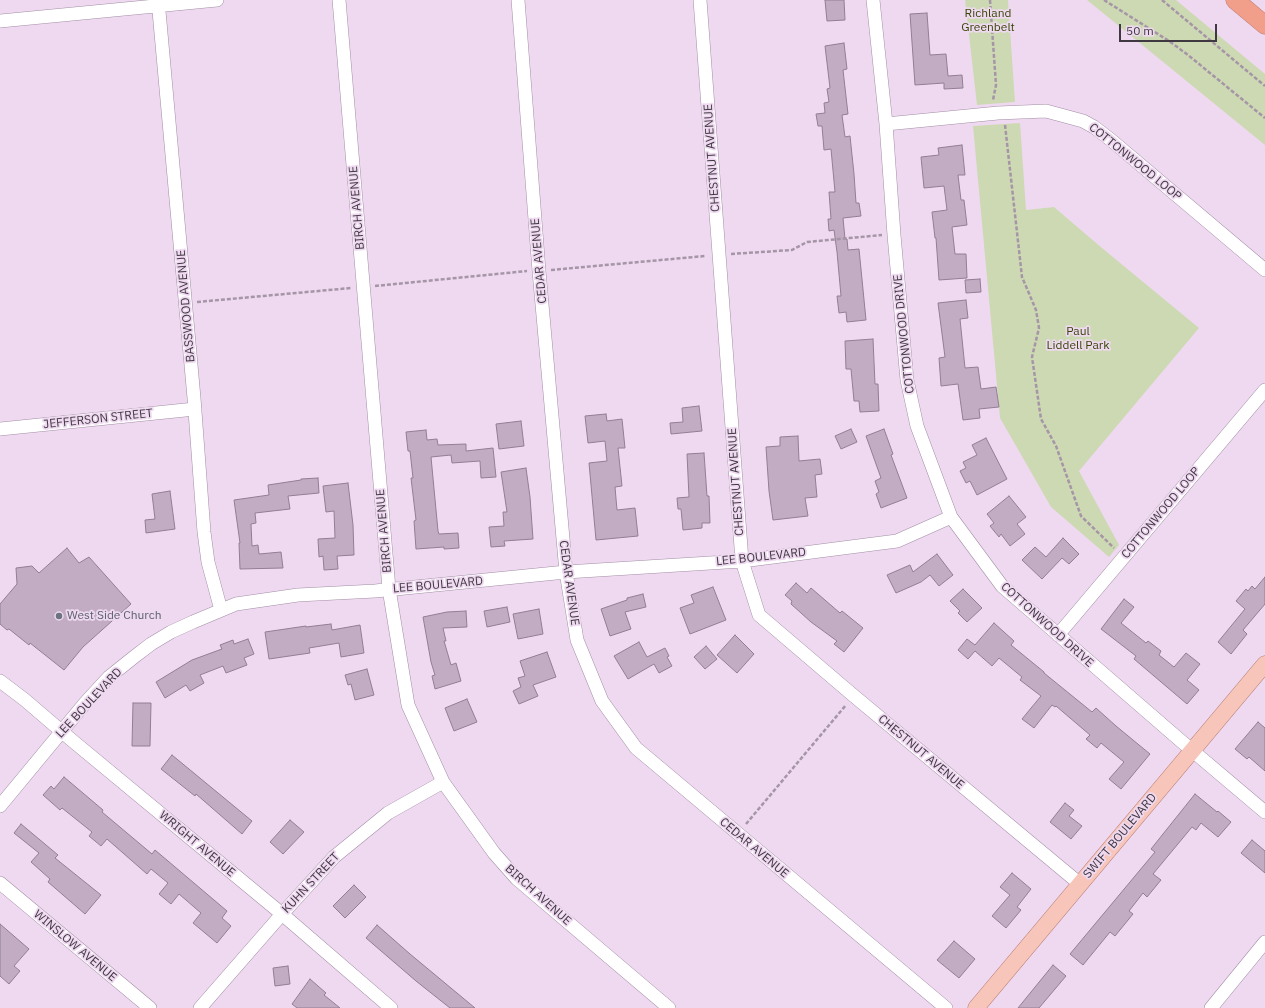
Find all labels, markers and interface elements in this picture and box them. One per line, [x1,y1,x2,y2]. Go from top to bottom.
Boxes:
park label: Richland Greenbelt [961,7,1015,35]
scale bar [1121,16,1219,42]
text: 50 m [1126,23,1154,38]
street label: CHESTNUT AVENUE [701,104,723,212]
street label: COTTONWOOD LOOP [1086,120,1184,204]
street label: BIRCH AVENUE [346,165,368,251]
street label: CEDAR AVENUE [528,218,550,304]
street label: BASSWOOD AVENUE [174,249,198,363]
street label: COTTONWOOD DRIVE [891,274,917,394]
park label: Paul Liddell Park [1046,325,1110,353]
street label: JEFFERSON STREET [42,406,154,432]
street label: CHESTNUT AVENUE [725,428,747,536]
street label: COTTONWOOD LOOP [1119,464,1203,562]
street label: BIRCH AVENUE [373,488,395,574]
street label: CEDAR AVENUE [556,540,582,626]
street label: LEE BOULEVARD [715,545,807,569]
street label: LEE BOULEVARD [392,574,484,596]
street label: COTTONWOOD DRIVE [998,580,1096,670]
place label: West Side Church [67,609,162,623]
marker: West Side Church [54,611,64,621]
street label: LEE BOULEVARD [53,665,125,741]
street label: CHESTNUT AVENUE [875,712,967,792]
street label: SWIFT BOULEVARD [1080,791,1160,881]
street label: WRIGHT AVENUE [156,808,238,880]
street label: CEDAR AVENUE [717,815,791,881]
street label: KUHN STREET [279,850,343,916]
street label: BIRCH AVENUE [502,862,574,928]
street label: WINSLOW AVENUE [31,907,119,985]

